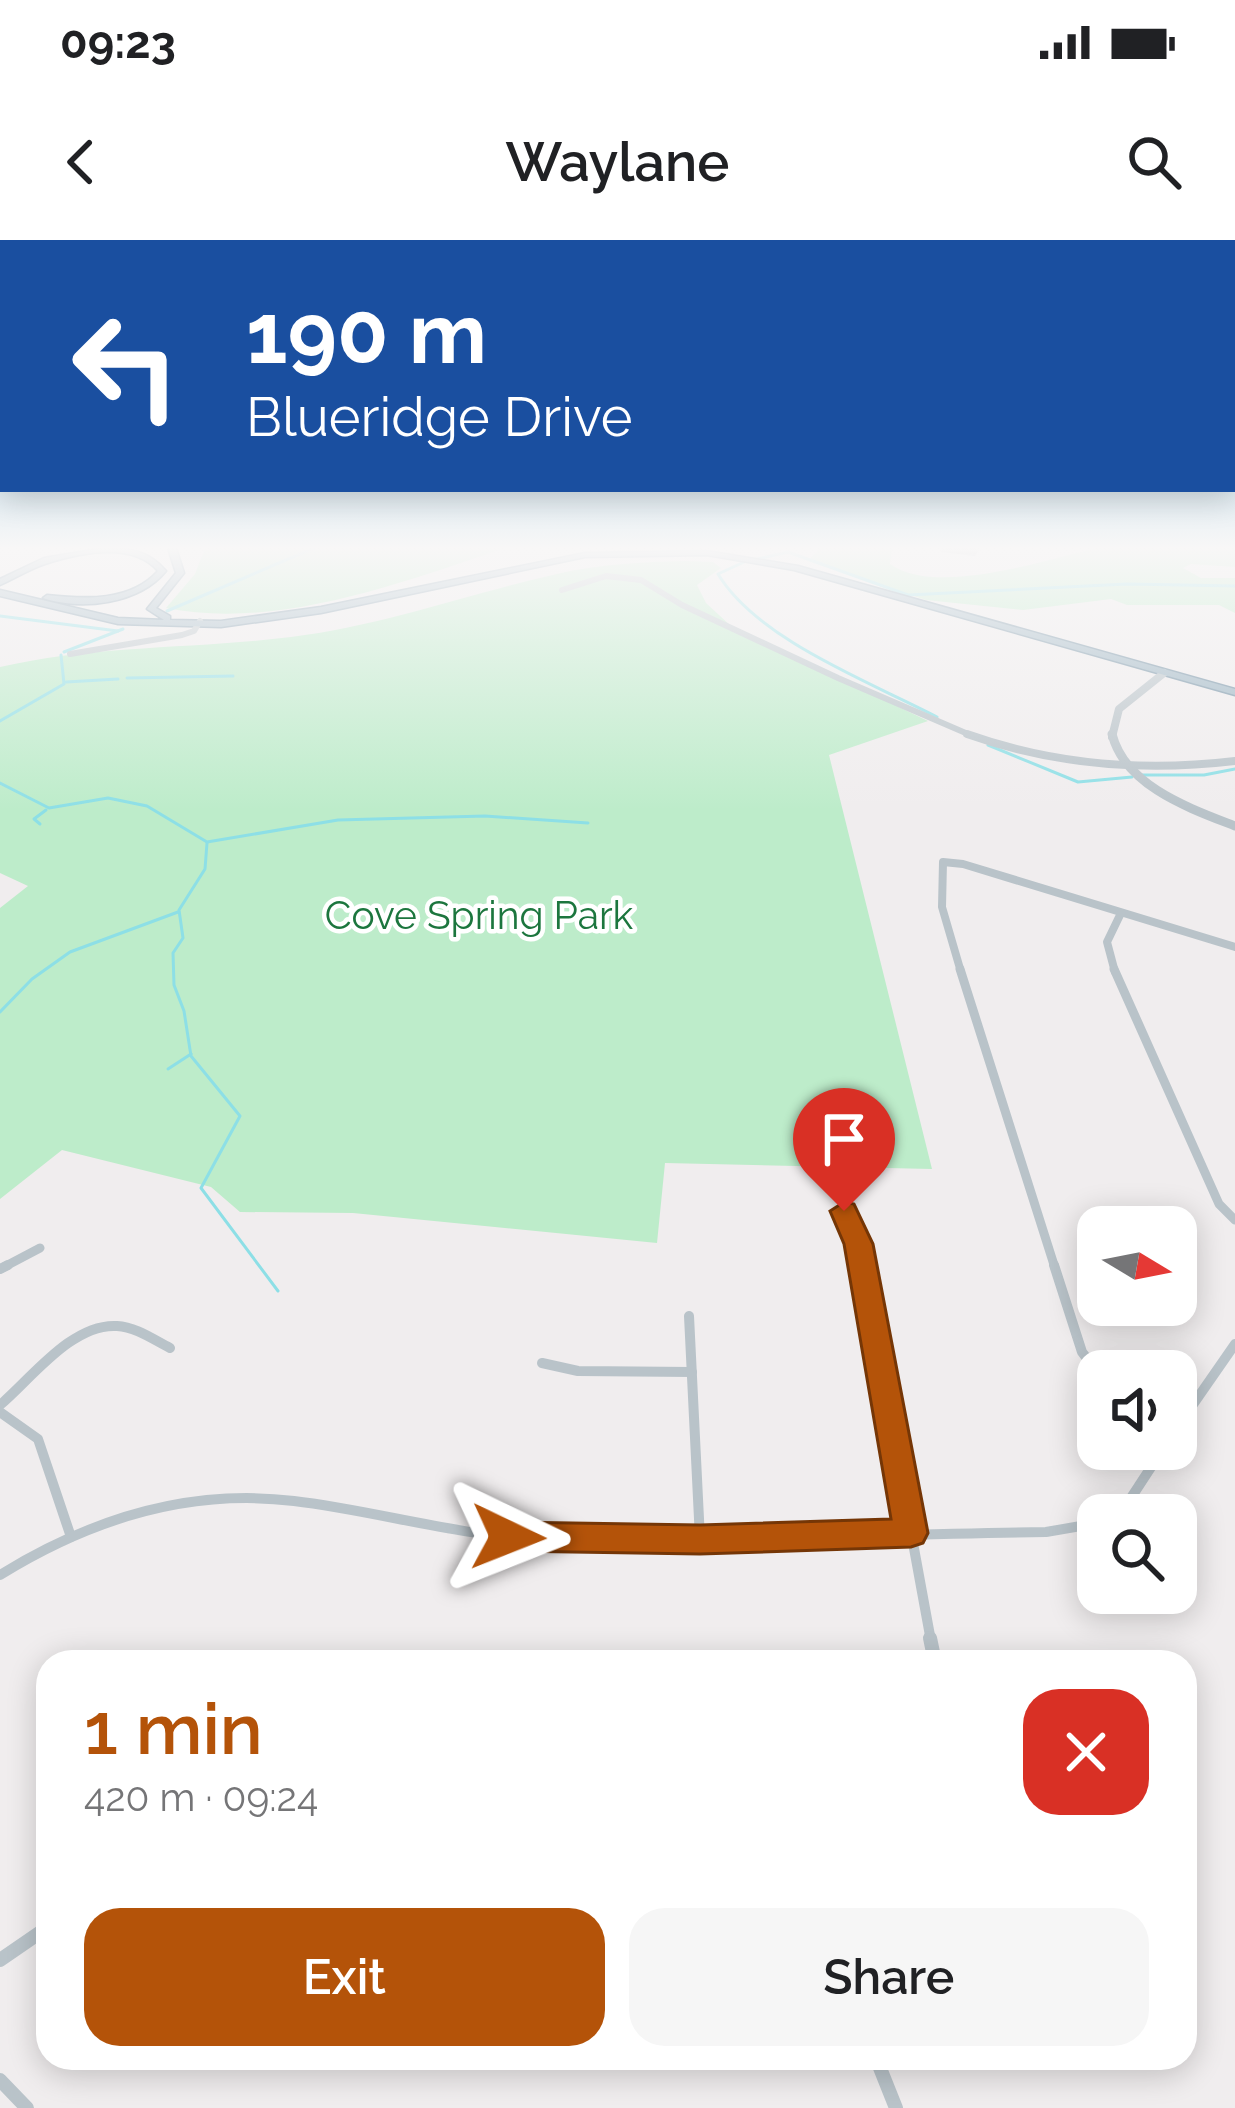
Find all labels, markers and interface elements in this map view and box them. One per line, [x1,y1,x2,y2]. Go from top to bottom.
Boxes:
text: 09:23 [60,16,176,69]
icon: back [48,129,114,195]
icon: search [1121,129,1187,195]
text: Waylane [506,130,729,194]
text: 190 m [246,284,487,383]
icon: left [48,288,204,444]
text: Blueridge Drive [246,385,632,449]
park label: Cove Spring Park [325,892,634,938]
pin [793,1088,895,1211]
icon: arrive [811,1106,877,1172]
north arrow [1077,1206,1197,1326]
map controls [1077,1206,1197,1614]
button: sound [1077,1350,1197,1470]
position arrow [445,1474,571,1600]
button: search [1077,1494,1197,1614]
text: 1 min [84,1686,263,1771]
button: close [1023,1689,1149,1815]
text: 420 m · 09:24 [84,1774,318,1820]
button: Exit [84,1908,605,2046]
button: Share [629,1908,1149,2046]

